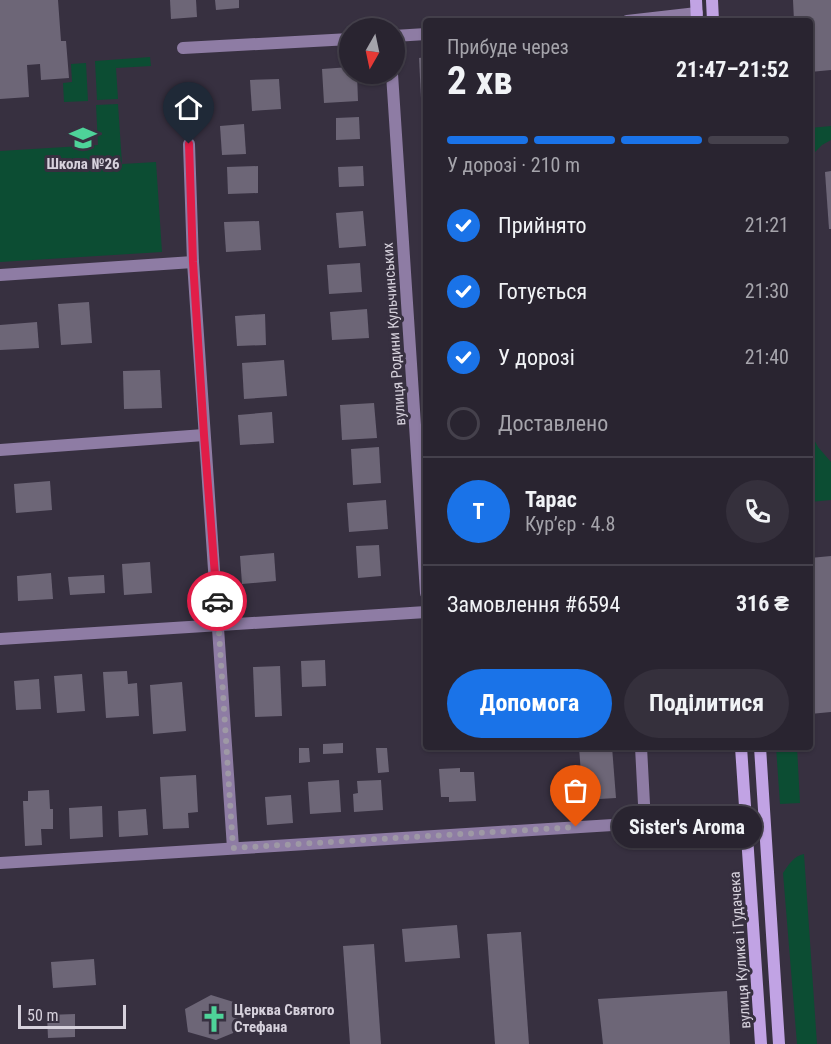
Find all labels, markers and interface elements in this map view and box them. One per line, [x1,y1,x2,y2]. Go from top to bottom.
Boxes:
north arrow [339,18,405,84]
map controls [339,18,405,84]
text: Прибуде через [447,35,569,59]
text: 21:47–21:52 [676,57,789,82]
text: 2 хв [447,58,513,104]
pin [163,82,214,144]
icon: home [172,91,205,124]
school or university icon: Школа №26 [68,123,98,153]
text: У дорозі · 210 m [447,153,580,177]
place label: Школа №26 [46,155,120,173]
icon: check [447,209,480,242]
text: Прийнято [498,213,587,238]
text: 21:21 [745,213,789,237]
street label: вулиця Родини Кульчинських [379,241,409,426]
icon: check [447,275,480,308]
text: Готується [498,279,587,304]
text: 21:30 [745,279,789,303]
icon: check [447,341,480,374]
text: У дорозі [498,345,575,370]
text: 21:40 [745,345,789,369]
text: Доставлено [498,411,608,436]
button: phone [726,480,789,543]
text: Тарас [525,487,577,512]
text: Т [473,499,484,524]
text: Кур’єр · 4.8 [525,512,615,536]
courier [187,571,247,631]
icon: car [201,585,234,618]
text: 316 ₴ [736,591,789,616]
text: Замовлення #6594 [447,592,620,617]
button: Допомога [447,669,612,738]
button: Поділитися [624,669,789,738]
pin [550,765,601,827]
icon: bag [559,774,592,807]
callout: Sister's Aroma [612,806,762,848]
text: Sister's Aroma [629,815,745,839]
street label: вулиця Кулика і Гудачека [726,871,754,1029]
place label: Церква Святого Стефана [234,1001,335,1036]
scale bar [18,1002,126,1030]
church icon: Церква Святого Стефана [199,1004,229,1034]
text: 50 m [27,1006,59,1025]

